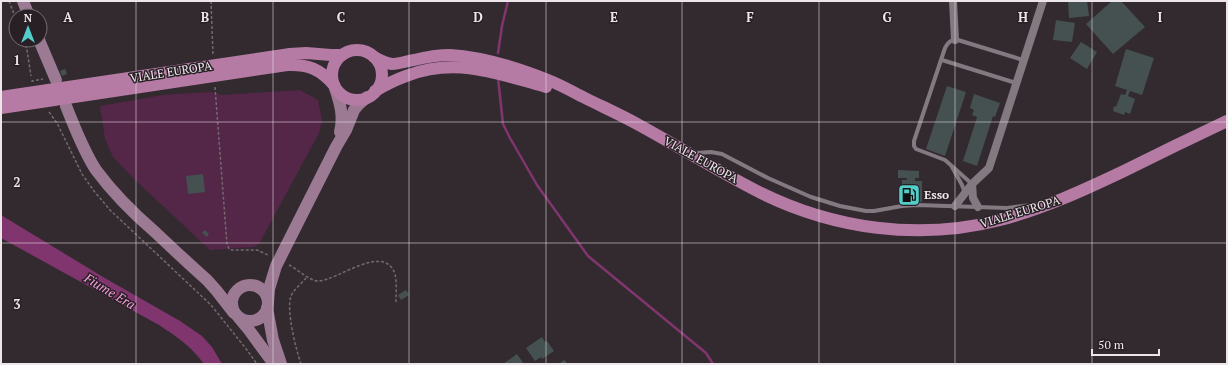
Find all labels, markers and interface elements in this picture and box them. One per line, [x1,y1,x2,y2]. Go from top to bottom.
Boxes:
north arrow [8,8,48,48]
text: A [63,8,73,26]
text: B [201,8,209,26]
text: C [337,8,345,26]
text: D [473,8,483,26]
text: E [610,8,618,26]
text: F [746,8,754,26]
text: G [882,8,892,26]
text: H [1018,8,1028,26]
text: I [1158,8,1163,26]
text: N [24,11,33,25]
text: 1 [13,51,21,69]
street label: VIALE EUROPA [129,57,214,85]
street label: VIALE EUROPA [661,133,742,187]
text: 2 [13,173,21,191]
fuel station icon: Esso [896,182,922,208]
place label: Esso [924,187,949,202]
street label: VIALE EUROPA [978,192,1062,231]
water label: Fiume Era [80,268,139,313]
text: 3 [13,295,21,313]
scale bar [1092,331,1159,357]
text: 50 m [1098,337,1125,352]

